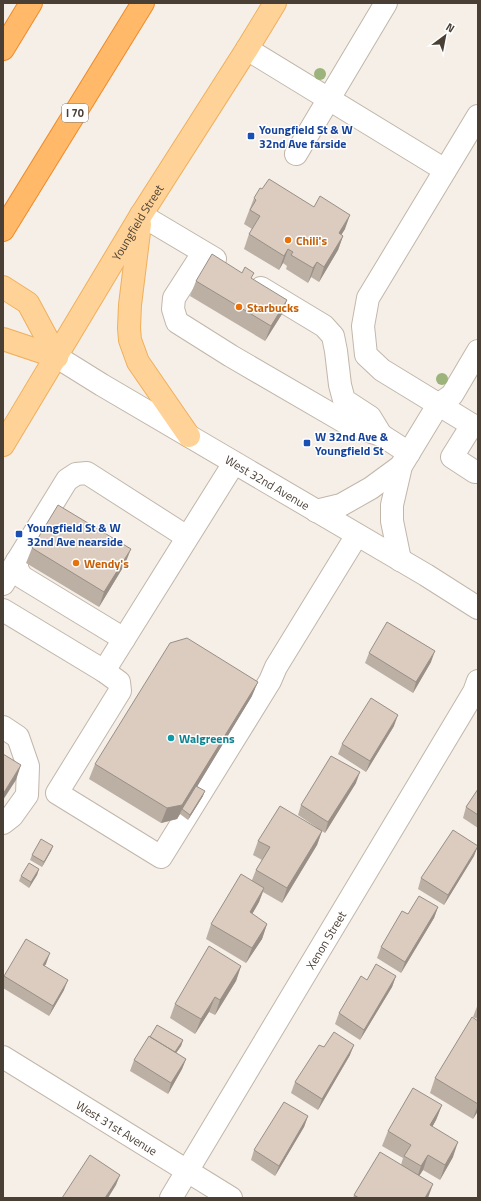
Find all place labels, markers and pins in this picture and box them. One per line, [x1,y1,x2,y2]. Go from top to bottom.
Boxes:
place label: Youngfield St & W 32nd Ave farside [259,120,353,153]
marker: Youngfield St & W 32nd Ave farside [246,131,256,141]
place label: Chili's [296,231,327,250]
marker: Chili's [283,235,293,245]
place label: Starbucks [247,298,299,317]
marker: Starbucks [234,302,244,312]
place label: W 32nd Ave & Youngfield St [315,427,389,460]
marker: W 32nd Ave & Youngfield St [302,438,312,448]
place label: Youngfield St & W 32nd Ave nearside [27,518,123,551]
marker: Youngfield St & W 32nd Ave nearside [14,529,24,539]
place label: Wendy's [84,554,129,573]
marker: Wendy's [71,558,81,568]
place label: Walgreens [179,729,235,748]
marker: Walgreens [166,733,176,743]

